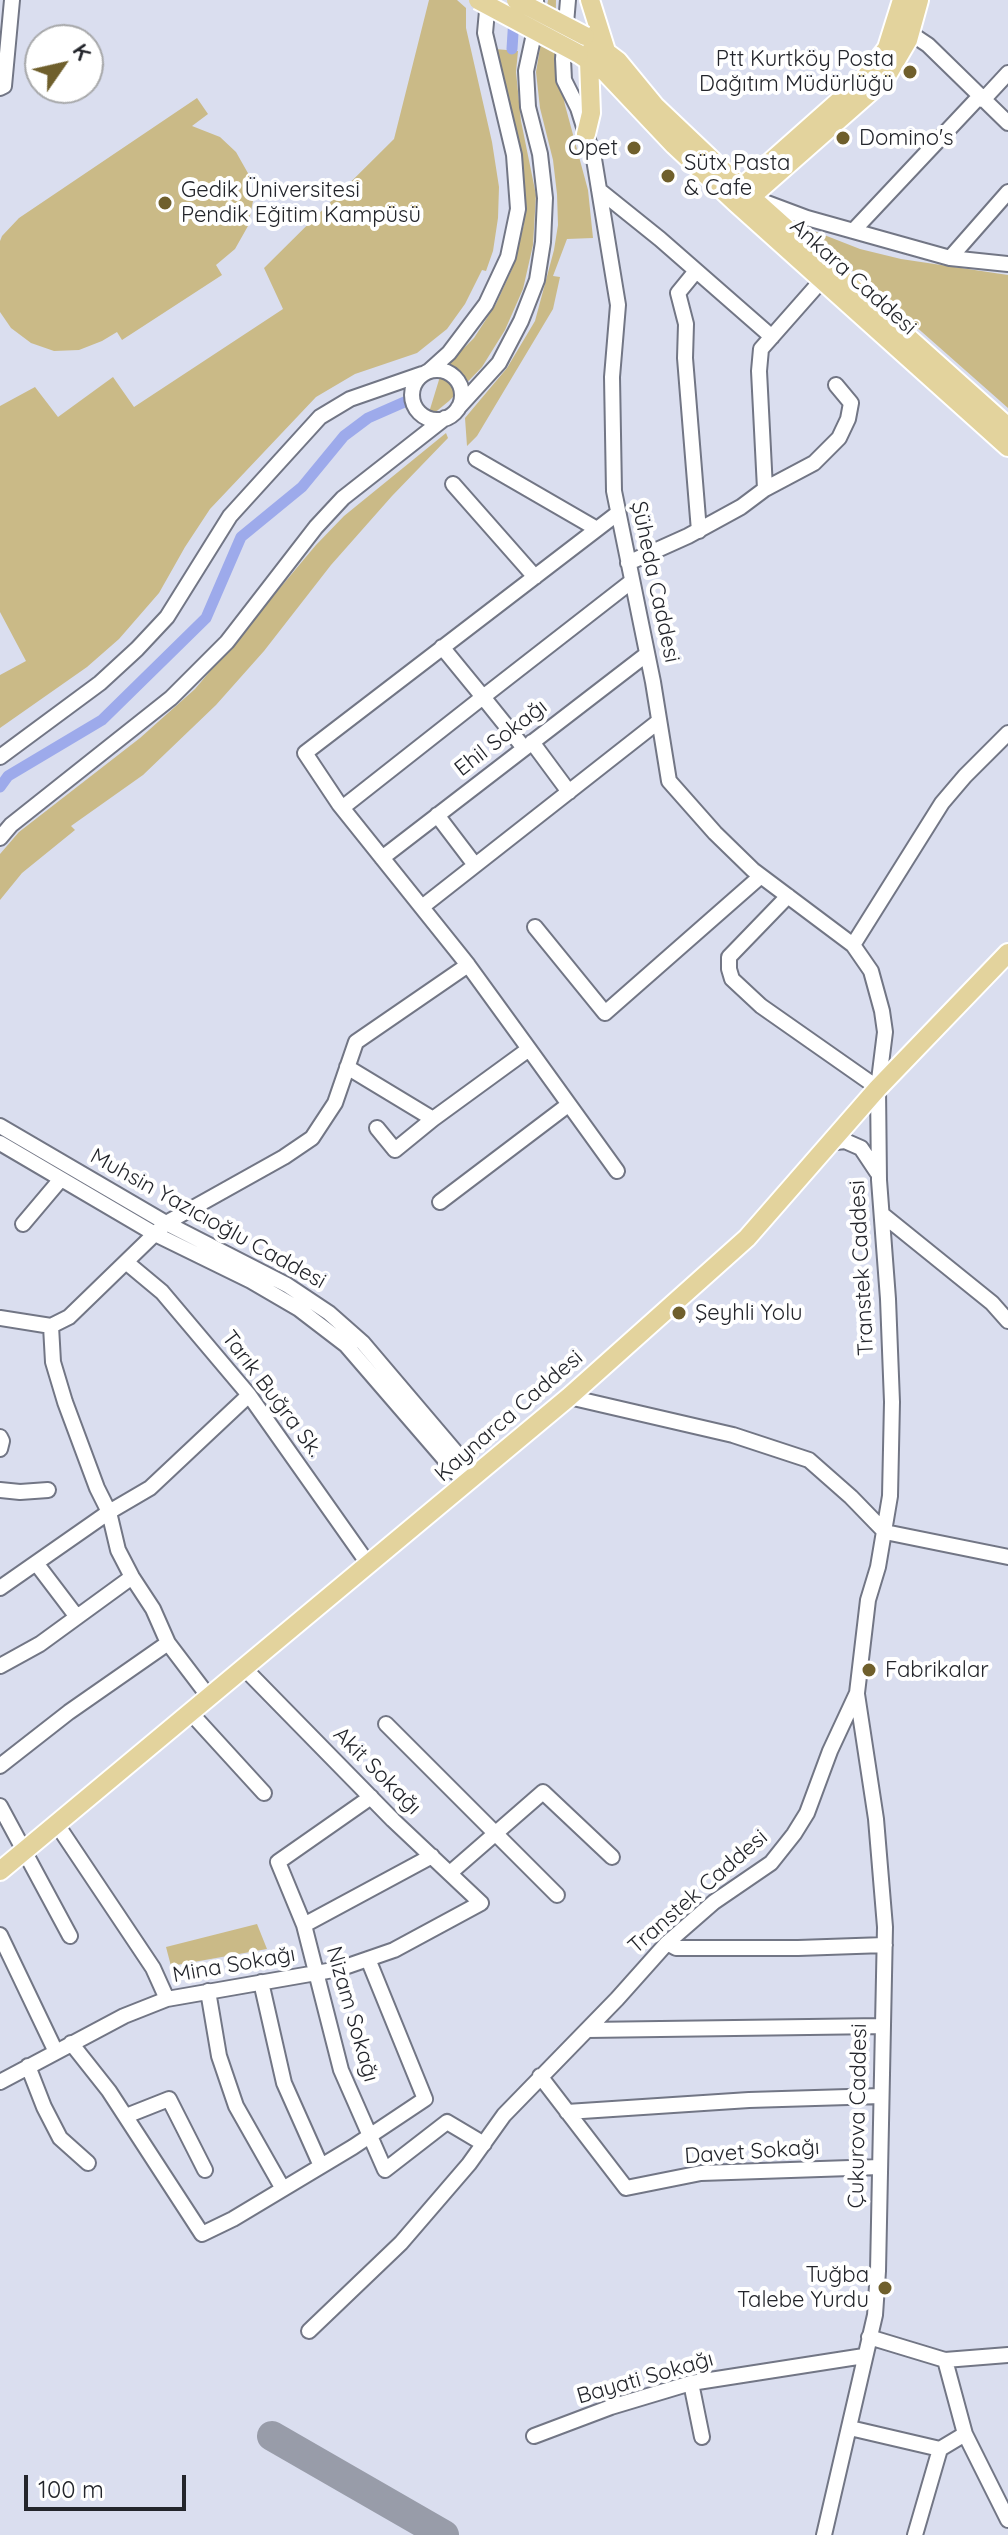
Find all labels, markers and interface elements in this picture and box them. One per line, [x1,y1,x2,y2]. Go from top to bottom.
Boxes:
north arrow [24,24,104,104]
text: K [67,38,98,65]
place label: Ptt Kurtköy Posta Dağıtım Müdürlüğü [699,46,894,98]
marker: Ptt Kurtköy Posta Dağıtım Müdürlüğü [901,63,919,81]
place label: Domino's [859,125,954,151]
marker: Domino's [834,129,852,147]
place label: Opet [568,135,618,161]
marker: Opet [625,139,643,157]
place label: Sütx Pasta & Cafe [684,150,790,202]
marker: Sütx Pasta & Cafe [659,167,677,185]
place label: Gedik Üniversitesi Pendik Eğitim Kampüsü [181,177,421,228]
marker: Gedik Üniversitesi Pendik Eğitim Kampüsü [156,194,174,212]
street label: Ankara Caddesi [784,213,922,341]
street label: Şüheda Caddesi [625,499,685,665]
street label: Ehil Sokağı [450,694,552,782]
street label: Muhsin Yazıcıoğlu Caddesi [85,1143,331,1295]
street label: Transtek Caddesi [844,1179,880,1357]
place label: Şeyhli Yolu [695,1300,803,1326]
marker: Şeyhli Yolu [670,1304,688,1322]
street label: Tarık Buğra Sk. [216,1326,328,1462]
street label: Kaynarca Caddesi [430,1345,588,1487]
place label: Fabrikalar [885,1657,989,1683]
marker: Fabrikalar [860,1661,878,1679]
street label: Akit Sokağı [328,1722,426,1820]
street label: Transtek Caddesi [623,1824,773,1960]
street label: Mina Sokağı [171,1941,297,1989]
street label: Nizam Sokağı [320,1943,384,2085]
street label: Çukurova Caddesi [843,2023,873,2209]
street label: Davet Sokağı [684,2134,820,2170]
place label: Tuğba Talebe Yurdu [737,2262,869,2314]
marker: Tuğba Talebe Yurdu [876,2279,894,2297]
street label: Bayati Sokağı [574,2346,716,2410]
scale bar [28,2459,190,2509]
text: 100 m [38,2474,104,2504]

